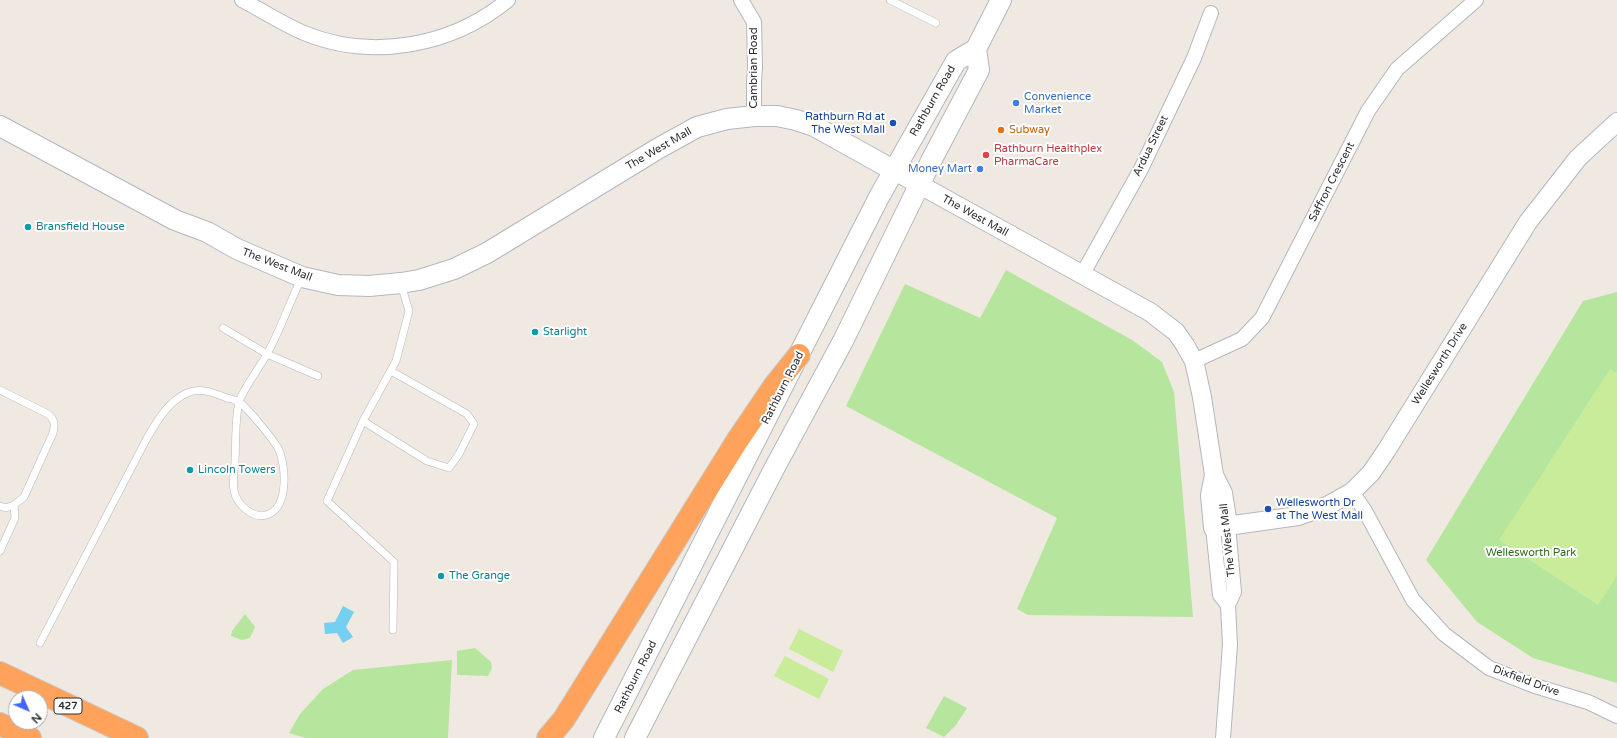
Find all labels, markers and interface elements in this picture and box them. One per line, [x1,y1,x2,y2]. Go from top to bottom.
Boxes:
street label: Cambrian Road [747,27,761,109]
street label: Rathburn Road [907,63,959,139]
place label: Convenience Market [1024,90,1091,116]
marker: Convenience Market [1011,98,1021,108]
place label: Rathburn Rd at The West Mall [805,110,885,136]
street label: Ardua Street [1131,113,1171,179]
marker: Rathburn Rd at The West Mall [888,118,898,128]
place label: Subway [1009,123,1050,137]
street label: The West Mall [624,125,694,173]
marker: Subway [996,125,1006,135]
street label: Saffron Crescent [1306,140,1358,224]
place label: Rathburn Healthplex PharmaCare [994,142,1102,168]
marker: Rathburn Healthplex PharmaCare [981,150,991,160]
place label: Money Mart [908,162,972,176]
marker: Money Mart [975,164,985,174]
street label: The West Mall [940,192,1010,240]
place label: Bransfield House [36,220,125,234]
marker: Bransfield House [23,222,33,232]
street label: The West Mall [240,246,314,284]
street label: Wellesworth Drive [1409,321,1471,407]
place label: Starlight [543,325,587,339]
marker: Starlight [530,327,540,337]
street label: Rathburn Road [759,349,807,427]
place label: Lincoln Towers [198,463,276,477]
marker: Lincoln Towers [185,465,195,475]
place label: Wellesworth Dr at The West Mall [1276,496,1363,522]
street label: The West Mall [1218,503,1238,577]
marker: Wellesworth Dr at The West Mall [1263,504,1273,514]
park label: Wellesworth Park [1486,546,1576,560]
place label: The Grange [449,569,510,583]
marker: The Grange [436,571,446,581]
street label: Rathburn Road [612,638,660,716]
street label: Dixfield Drive [1491,663,1561,699]
north arrow [8,690,48,730]
road number: 427 [54,698,82,714]
text: N [28,710,44,726]

